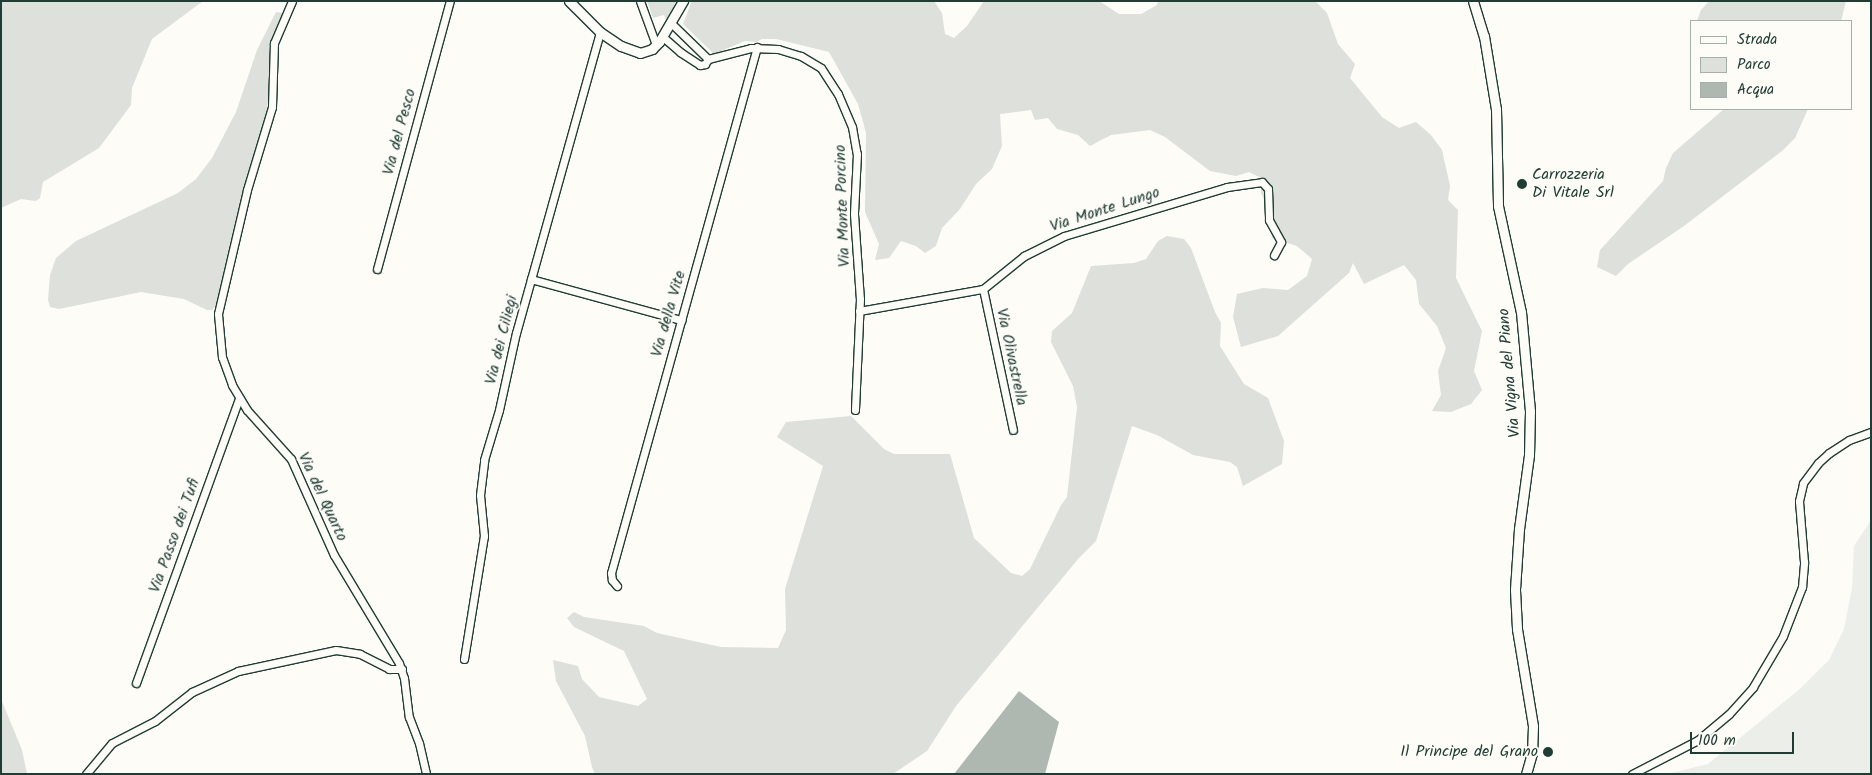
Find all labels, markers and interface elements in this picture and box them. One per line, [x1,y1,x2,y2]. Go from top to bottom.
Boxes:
legend [1690,20,1852,110]
text: Strada [1737,28,1777,52]
text: Parco [1737,53,1771,77]
text: Acqua [1737,78,1774,102]
street label: Via del Pesco [379,87,421,177]
street label: Via Monte Porcino [831,145,855,267]
place label: Carrozzeria Di Vitale Srl [1532,165,1614,203]
marker: Carrozzeria Di Vitale Srl [1516,178,1528,190]
street label: Via Monte Lungo [1048,183,1162,237]
street label: Via della Vite [648,269,690,359]
street label: Via dei Ciliegi [482,293,522,387]
street label: Via Olivastrella [991,307,1031,407]
street label: Via Vigna del Piano [1495,307,1525,439]
street label: Via del Quarto [293,449,351,545]
street label: Via Passo dei Tufi [145,476,205,596]
scale bar [1692,722,1796,754]
text: 100 m [1698,729,1736,753]
place label: Il Principe del Grano [1400,742,1538,762]
marker: Il Principe del Grano [1542,746,1554,758]

